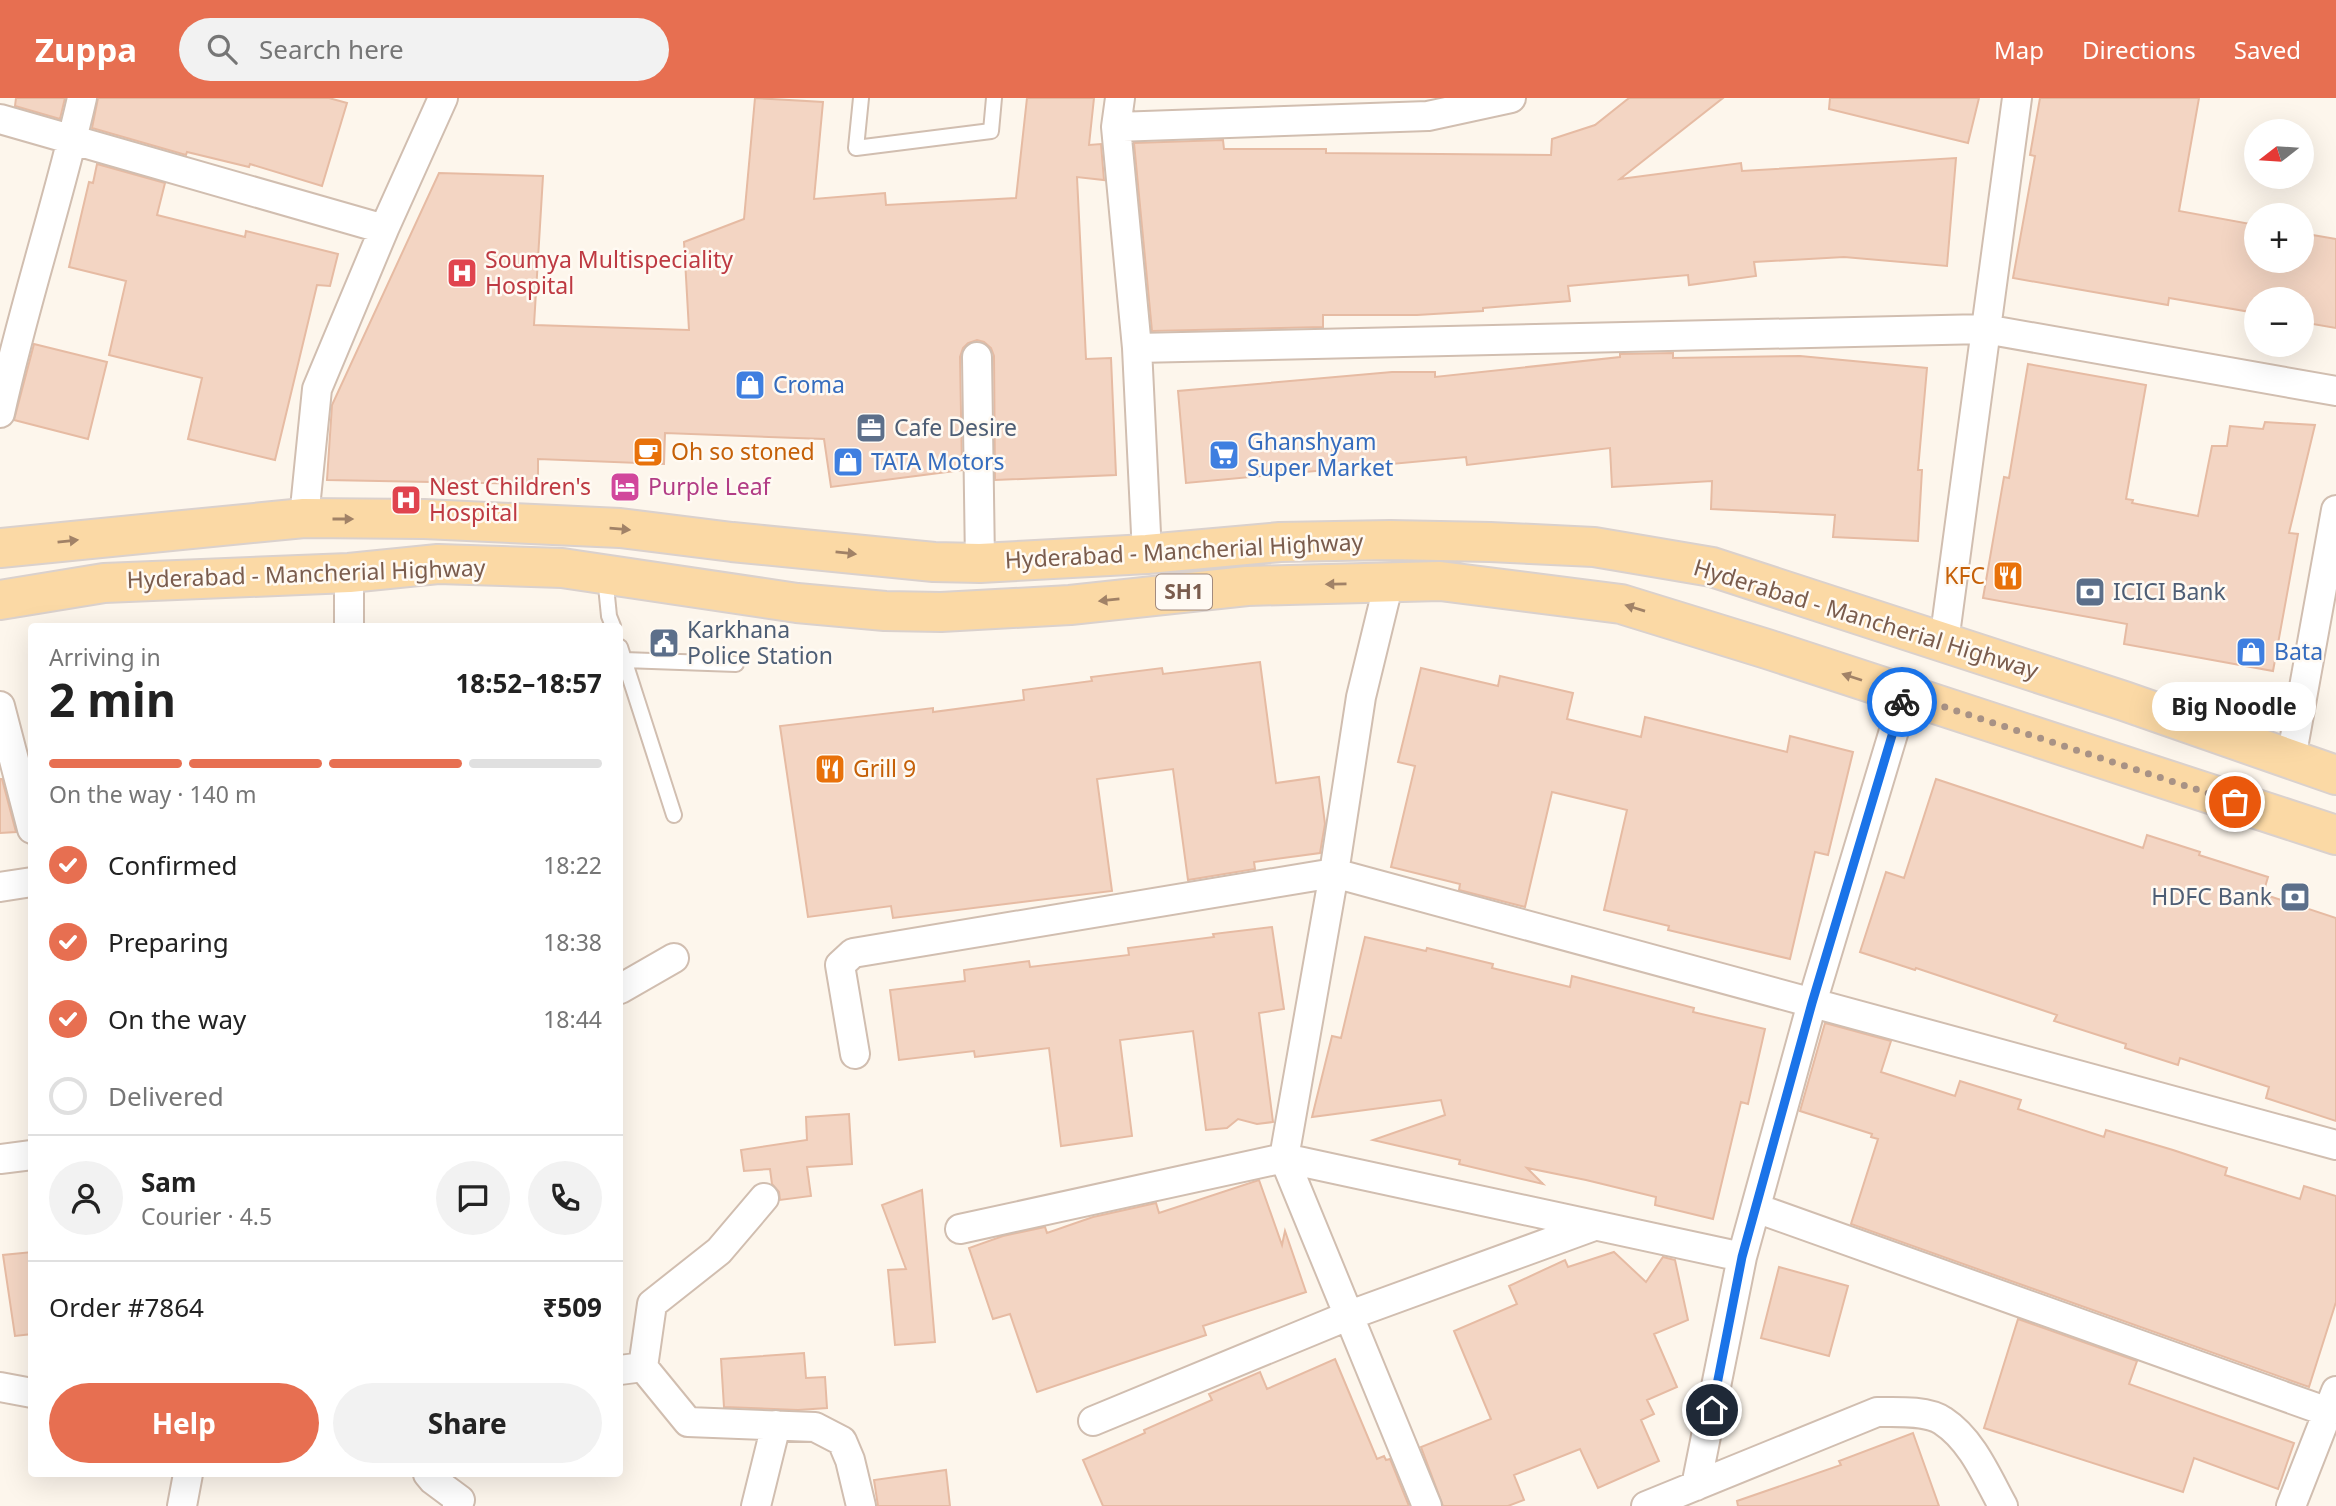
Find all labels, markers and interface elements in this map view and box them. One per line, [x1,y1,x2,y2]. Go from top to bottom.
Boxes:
search box [179,18,669,81]
text: Zuppa [35,27,137,72]
icon: search [203,30,241,68]
text: Search here [259,31,404,67]
text: Map [1994,33,2044,66]
text: Directions [2082,33,2196,66]
text: Saved [2234,33,2301,66]
north arrow [2244,119,2314,189]
map controls [2244,119,2314,357]
button: + [2244,203,2314,273]
place label: Soumya Multispeciality Hospital [485,243,733,301]
hospital icon: Soumya Multispeciality Hospital [445,256,479,290]
button: − [2244,287,2314,357]
shop icon: Croma [733,368,767,402]
place label: Croma [773,368,845,400]
office icon: Cafe Desire [854,411,888,445]
place label: Cafe Desire [894,411,1017,443]
place label: Ghanshyam Super Market [1247,425,1393,483]
cafe icon: Oh so stoned [631,435,665,469]
place label: Oh so stoned [671,435,815,467]
supermarket icon: Ghanshyam Super Market [1207,438,1241,472]
shop icon: TATA Motors [831,445,865,479]
place label: TATA Motors [871,445,1005,477]
place label: Nest Children's Hospital [429,470,591,528]
hotel icon: Purple Leaf [608,470,642,504]
place label: Purple Leaf [648,470,772,502]
hospital icon: Nest Children's Hospital [389,483,423,517]
one-way arrow [333,513,355,525]
one-way arrow [609,524,631,535]
street label: Hyderabad - Mancherial Highway [1004,525,1364,575]
one-way arrow [57,535,79,546]
one-way arrow [835,548,857,559]
street label: Hyderabad - Mancherial Highway [1690,550,2043,686]
street label: Hyderabad - Mancherial Highway [126,551,486,595]
place label: KFC [1944,559,1985,591]
restaurant icon: KFC [1991,559,2025,593]
road number: SH1 [1156,574,1212,610]
bank icon: ICICI Bank [2073,575,2107,609]
place label: ICICI Bank [2113,575,2227,607]
one-way arrow [1325,578,1347,589]
one-way arrow [1098,595,1120,606]
one-way arrow [1624,603,1645,613]
place label: Karkhana Police Station [687,613,833,671]
public building icon: Karkhana Police Station [647,626,681,660]
shop icon: Bata [2234,635,2268,669]
place label: Bata [2274,635,2323,667]
text: Arriving in [49,641,161,673]
text: 18:52–18:57 [455,665,602,701]
courier [1867,667,1937,737]
text: 2 min [49,668,176,730]
one-way arrow [1841,671,1862,682]
icon: bike [1883,683,1921,721]
callout: Big Noodle [2153,683,2317,732]
text: Big Noodle [2171,690,2297,722]
restaurant icon: Grill 9 [813,752,847,786]
place label: Grill 9 [853,752,916,784]
pin [2205,772,2265,832]
text: On the way · 140 m [49,778,256,810]
icon: bag [2216,783,2254,821]
icon: check [49,846,87,884]
text: Confirmed [108,847,238,883]
text: 18:22 [543,849,602,881]
place label: HDFC Bank [2151,880,2273,912]
bank icon: HDFC Bank [2278,880,2312,914]
icon: check [49,923,87,961]
text: Preparing [108,924,229,960]
text: 18:38 [543,926,602,958]
icon: check [49,1000,87,1038]
text: On the way [108,1001,246,1037]
text: 18:44 [543,1003,602,1035]
text: Delivered [108,1078,224,1114]
button: person [49,1161,123,1235]
button: chat [436,1161,510,1235]
button: phone [528,1161,602,1235]
text: Sam [141,1164,196,1200]
text: Courier · 4.5 [141,1200,272,1232]
text: Order #7864 [49,1289,204,1325]
text: ₹509 [543,1289,602,1325]
pin [1682,1380,1742,1440]
button: Help [49,1383,319,1463]
button: Share [333,1383,602,1463]
icon: home [1693,1391,1731,1429]

